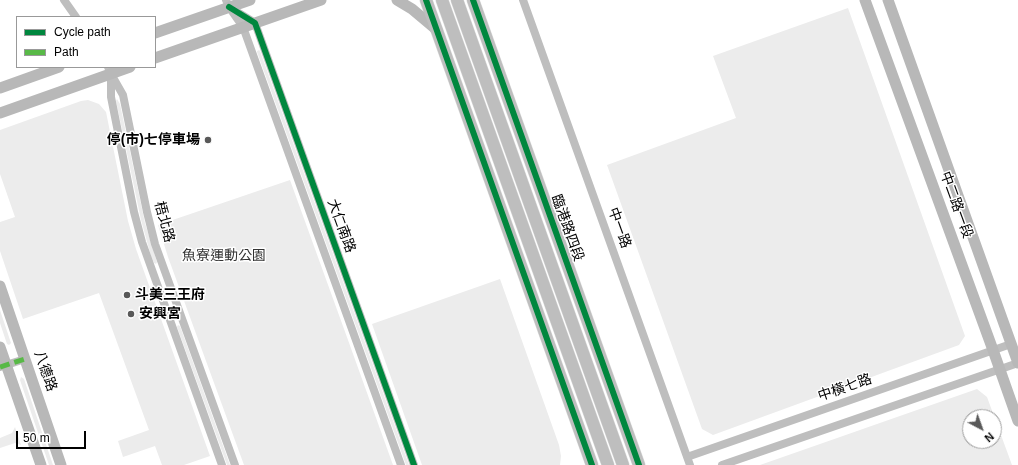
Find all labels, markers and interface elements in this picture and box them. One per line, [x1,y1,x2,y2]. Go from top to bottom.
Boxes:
legend [16,16,156,68]
text: Cycle path [54,25,111,39]
text: Path [54,45,79,59]
place label: 停(市)七停車場 [107,132,200,148]
marker: 停(市)七停車場 [203,135,213,145]
street label: 中二路一段 [936,169,976,241]
street label: 臨港路四段 [547,192,587,264]
street label: 大仁南路 [324,197,358,255]
street label: 梧北路 [150,200,178,244]
street label: 中一路 [604,205,634,251]
park label: 魚寮運動公園 [182,248,266,264]
place label: 斗美三王府 [135,287,205,303]
marker: 斗美三王府 [122,290,132,300]
place label: 安興宮 [139,306,181,322]
marker: 安興宮 [126,309,136,319]
street label: 八德路 [30,348,60,394]
street label: 中橫七路 [816,371,874,405]
north arrow [962,409,1002,449]
scale bar [18,423,88,449]
text: N [982,430,996,444]
text: 50 m [23,431,50,445]

